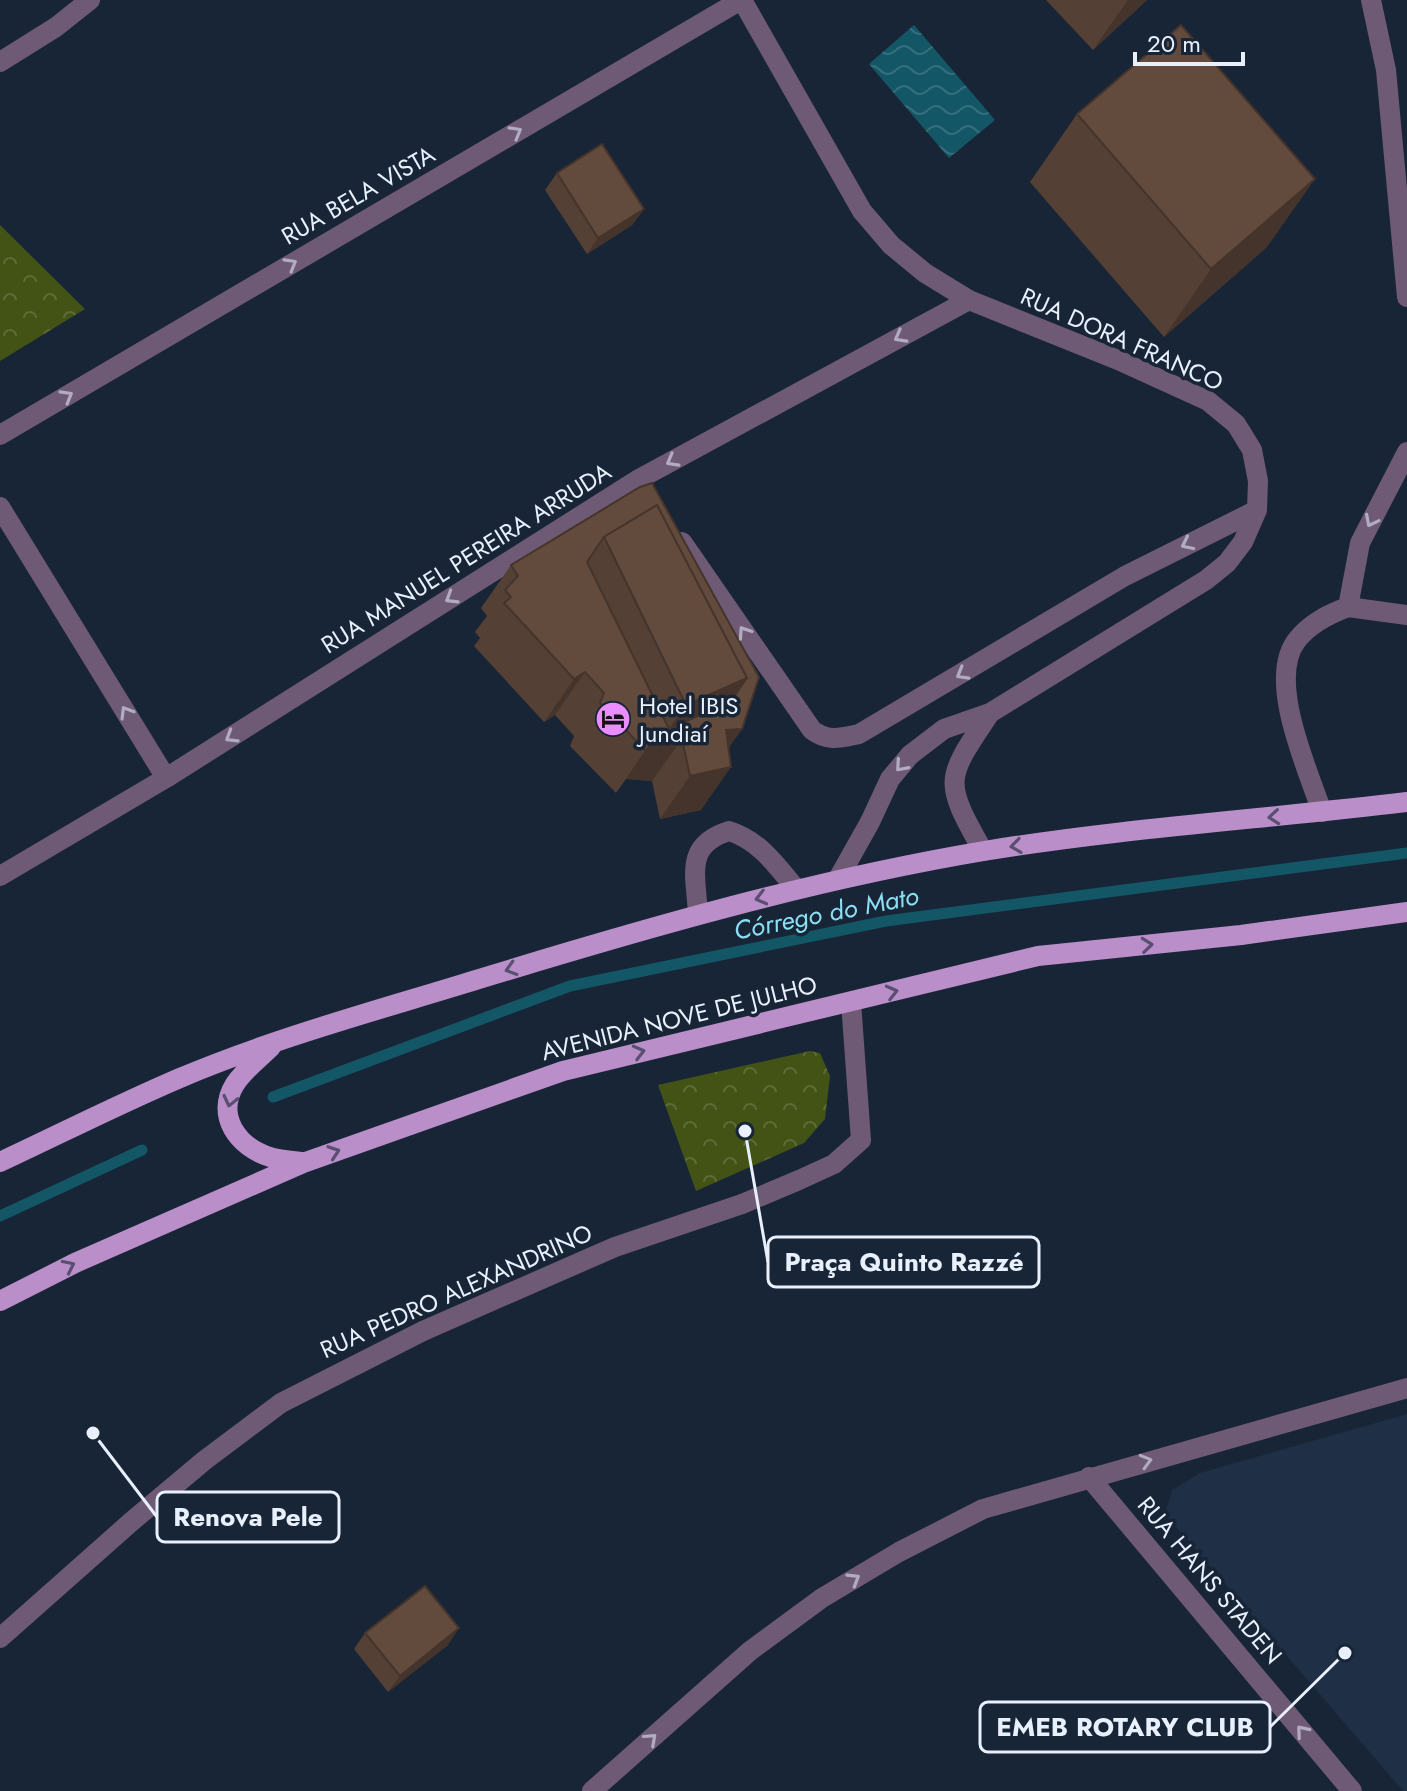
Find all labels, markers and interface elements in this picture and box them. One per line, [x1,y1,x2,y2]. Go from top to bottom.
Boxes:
scale bar [1135,16,1243,66]
text: 20 m [1147,26,1201,61]
one-way arrow [507,127,522,142]
street label: RUA BELA VISTA [275,137,441,253]
one-way arrow [283,258,297,274]
street label: RUA DORA FRANCO [1015,279,1229,399]
one-way arrow [894,327,909,343]
one-way arrow [58,390,73,406]
one-way arrow [666,452,680,467]
street label: RUA MANUEL PEREIRA ARRUDA [314,454,618,662]
one-way arrow [1366,513,1381,527]
one-way arrow [1181,535,1196,550]
one-way arrow [445,589,460,604]
one-way arrow [739,627,754,641]
one-way arrow [956,664,971,680]
place label: Hotel IBIS Jundiaí [636,688,738,751]
hotel icon: Hotel IBIS Jundiaí [594,700,632,738]
one-way arrow [120,706,135,721]
one-way arrow [225,728,240,743]
one-way arrow [896,757,910,771]
one-way arrow [1267,808,1280,825]
one-way arrow [1009,837,1022,854]
water label: Córrego do Mato [730,876,922,950]
one-way arrow [754,889,768,906]
one-way arrow [1141,937,1154,954]
one-way arrow [505,960,518,976]
street label: AVENIDA NOVE DE JULHO [537,967,821,1069]
one-way arrow [884,985,898,1002]
one-way arrow [631,1045,645,1062]
one-way arrow [222,1094,239,1108]
one-way arrow [326,1145,340,1161]
street label: RUA PEDRO ALEXANDRINO [314,1215,598,1367]
callout: Praça Quinto Razzé [768,1237,1039,1287]
text: Praça Quinto Razzé [784,1243,1024,1281]
one-way arrow [61,1260,76,1275]
one-way arrow [1138,1454,1152,1470]
street label: RUA HANS STADEN [1129,1489,1291,1671]
callout: Renova Pele [157,1492,339,1542]
text: Renova Pele [173,1498,323,1536]
one-way arrow [845,1573,860,1588]
callout: EMEB ROTARY CLUB [980,1702,1270,1752]
text: EMEB ROTARY CLUB [996,1708,1254,1746]
one-way arrow [1297,1726,1312,1740]
one-way arrow [641,1735,656,1749]

